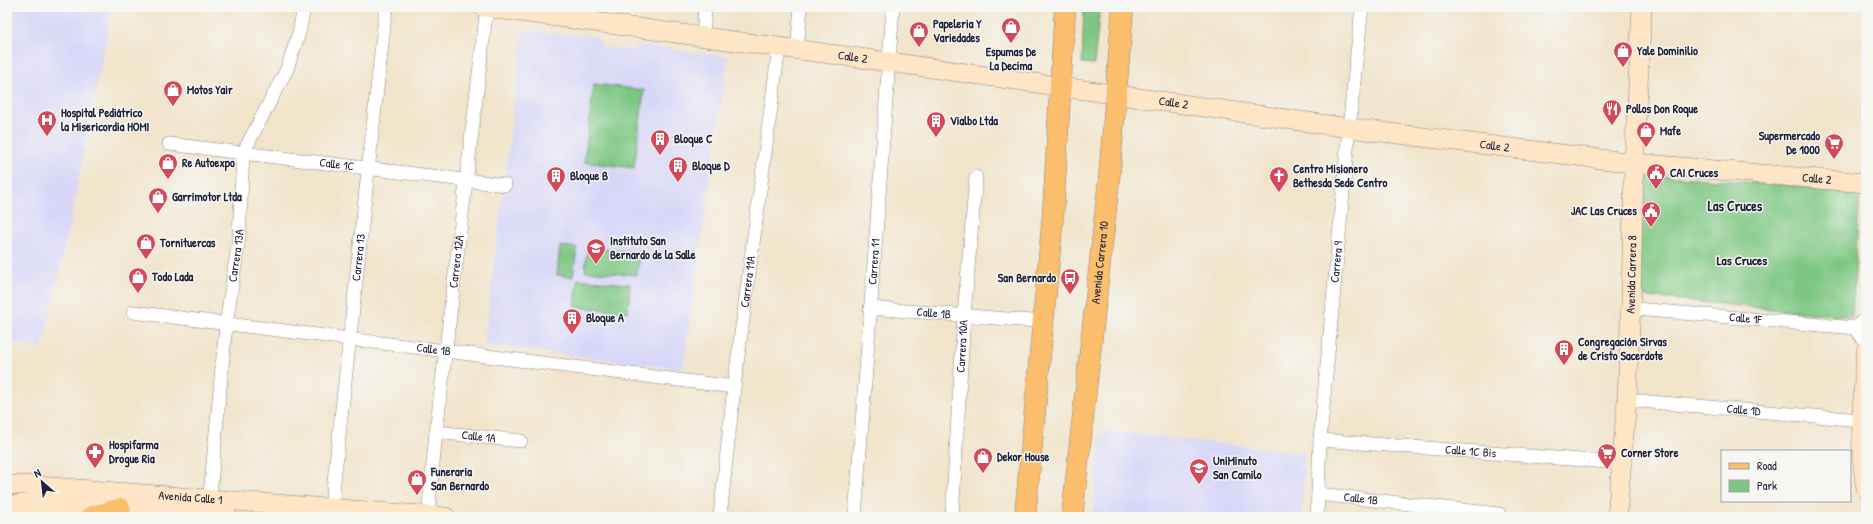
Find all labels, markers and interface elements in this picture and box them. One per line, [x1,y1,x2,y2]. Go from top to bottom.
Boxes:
place label: Papeleria Y Variedades [933,15,982,46]
shop icon: Espumas De La Decima [1000,16,1022,44]
shop icon: Papeleria Y Variedades [908,20,930,48]
shop icon: Yale Dominilio [1612,40,1634,68]
place label: Yale Dominilio [1636,42,1698,59]
place label: Espumas De La Decima [986,43,1037,74]
street label: Calle 2 [837,46,869,67]
shop icon: Motos Yair [162,79,184,107]
place label: Motos Yair [187,81,233,98]
street label: Calle 2 [1158,92,1190,113]
restaurant icon: Pollos Don Roque [1601,98,1623,126]
place label: Pollos Don Roque [1626,100,1698,118]
place label: Hospital Pediátrico la Misericordia HOMI [61,104,150,135]
hospital icon: Hospital Pediátrico la Misericordia HOMI [36,109,58,137]
building icon: Vialbo Ltda [925,110,947,138]
place label: Vialbo Ltda [950,112,998,129]
shop icon: Mafe [1635,120,1657,148]
place label: Mafe [1660,122,1681,139]
place label: Supermercado De 1000 [1759,127,1821,158]
building icon: Bloque C [649,128,671,156]
place label: Bloque C [674,130,713,148]
supermarket icon: Supermercado De 1000 [1823,132,1845,160]
street label: Calle 2 [1479,135,1511,156]
shop icon: Re Autoexpo [157,152,179,180]
street label: Calle 1C [318,153,356,175]
place label: Re Autoexpo [182,154,235,172]
building icon: Bloque D [667,155,689,183]
place label: Bloque D [692,157,730,175]
place label: Centro Misionero Bethesda Sede Centro [1293,160,1388,191]
public building icon: CAI Cruces [1645,162,1667,190]
place label: CAI Cruces [1670,164,1718,181]
building icon: Bloque B [545,165,567,193]
church icon: Centro Misionero Bethesda Sede Centro [1268,165,1290,193]
place label: Bloque B [570,167,608,185]
street label: Calle 2 [1801,169,1833,188]
shop icon: Garrimotor Ltda [147,186,169,214]
place label: Garrimotor Ltda [172,188,242,205]
district label: Las Cruces [1708,196,1763,215]
public building icon: JAC Las Cruces [1640,200,1662,228]
place label: JAC Las Cruces [1571,202,1637,219]
street label: Avenida Carrera 10 [1086,220,1112,305]
street label: Carrera 13A [224,229,247,283]
shop icon: Tornituercas [135,232,157,260]
place label: Instituto San Bernardo de la Salle [610,232,696,263]
street label: Carrera 13 [347,233,369,282]
place label: Tornituercas [159,234,216,251]
street label: Carrera 12A [444,234,468,289]
street label: Avenida Carrera 8 [1621,235,1640,314]
school or university icon: Instituto San Bernardo de la Salle [585,237,607,265]
street label: Carrera 11 [863,238,884,285]
street label: Carrera 9 [1326,240,1347,283]
district label: Las Cruces [1717,251,1767,269]
street label: Carrera 11A [736,255,759,309]
shop icon: Todo Lada [127,266,149,294]
bus stop icon: San Bernardo [1059,267,1081,295]
place label: Todo Lada [151,268,194,285]
place label: San Bernardo [998,269,1056,286]
street label: Calle 1B [916,303,952,322]
building icon: Bloque A [561,307,583,335]
street label: Calle 1F [1729,308,1763,328]
place label: Bloque A [586,309,624,327]
street label: Carrera 10A [952,319,972,373]
place label: Congregación Sirvas de Cristo Sacerdote [1578,333,1667,364]
street label: Calle 1B [416,338,452,360]
building icon: Congregación Sirvas de Cristo Sacerdote [1553,338,1575,366]
street label: Calle 1D [1726,400,1762,419]
street label: Calle 1A [461,426,497,446]
place label: Hospifarma Drogue Ria [109,436,159,468]
pharmacy icon: Hospifarma Drogue Ria [84,441,106,469]
street label: Calle 1C Bis [1444,441,1497,461]
supermarket icon: Corner Store [1596,442,1618,470]
place label: Corner Store [1621,444,1679,461]
shop icon: Dekor House [972,446,994,474]
place label: Dekor House [997,448,1050,465]
legend [1721,450,1851,502]
place label: UniMinuto San Camilo [1213,452,1262,483]
school or university icon: UniMinuto San Camilo [1188,457,1210,485]
text: Road [1757,457,1777,474]
north arrow [22,462,62,502]
place label: Funeraria San Bernardo [430,463,489,494]
text: N [31,466,43,481]
shop icon: Funeraria San Bernardo [406,468,428,496]
text: Park [1757,477,1777,494]
street label: Avenida Calle 1 [158,486,223,508]
street label: Calle 1B [1343,488,1379,509]

